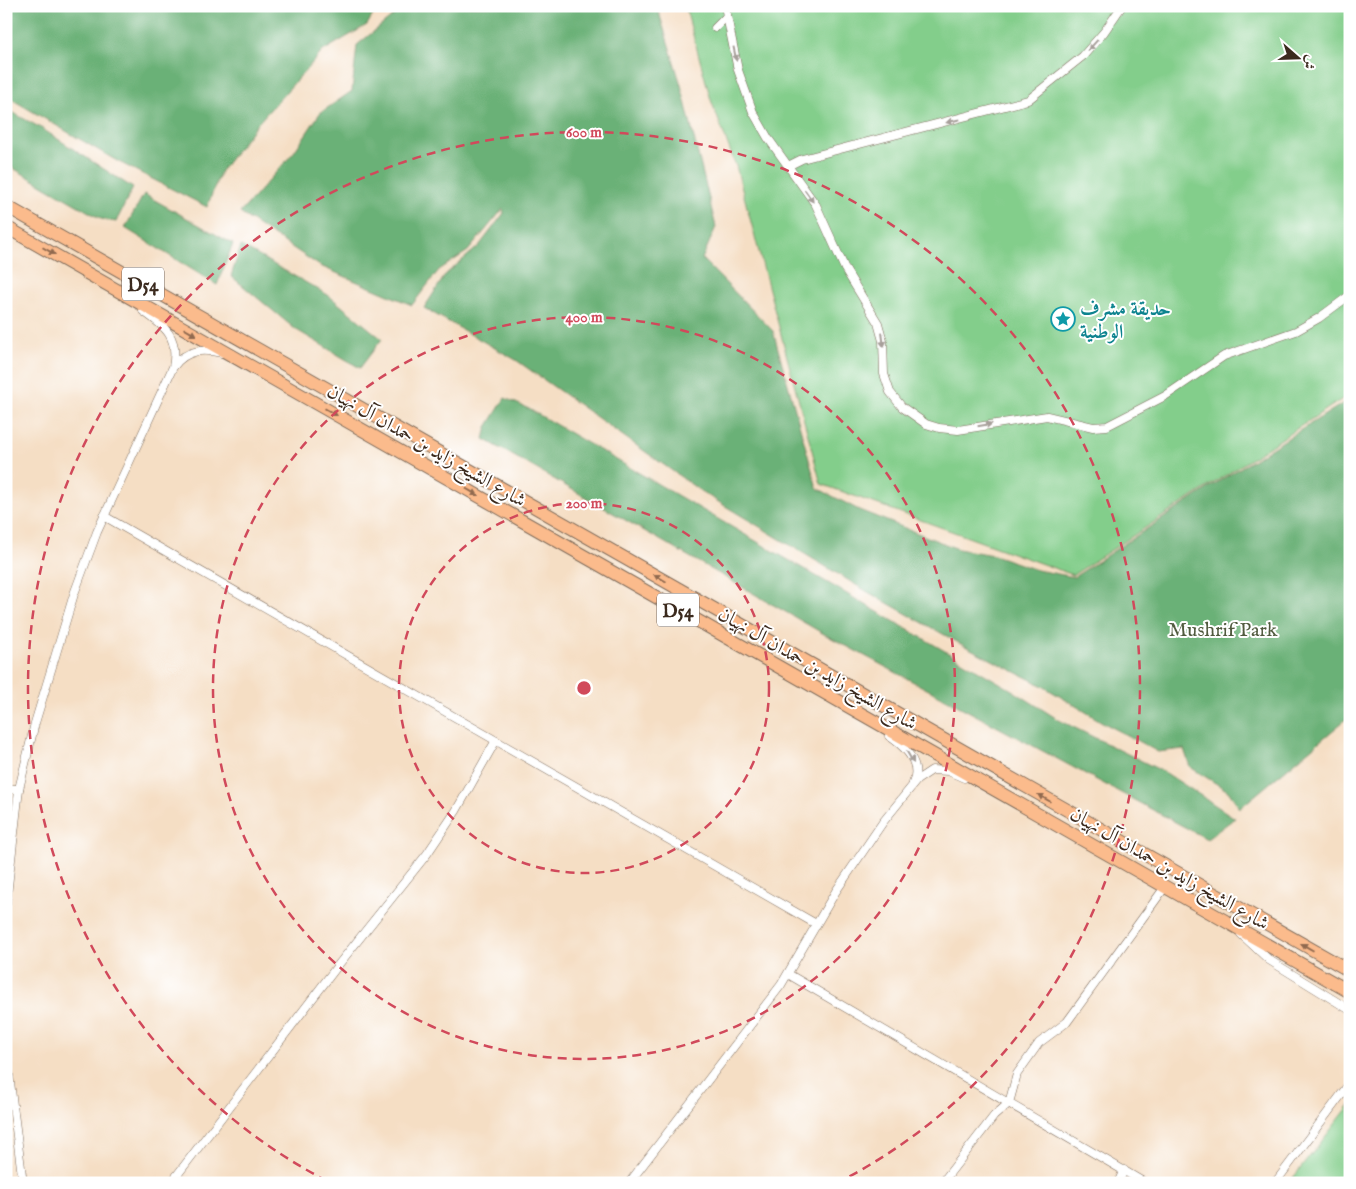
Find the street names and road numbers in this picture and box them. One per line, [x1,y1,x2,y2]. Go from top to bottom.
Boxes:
road number: D54 [122,268,164,300]
street label: شارع الشيخ زايد بن حمدان آل نهيان [320,378,531,517]
road number: D54 [657,594,699,626]
street label: شارع الشيخ زايد بن حمدان آل نهيان [711,601,922,740]
street label: شارع الشيخ زايد بن حمدان آل نهيان [1063,801,1274,940]

